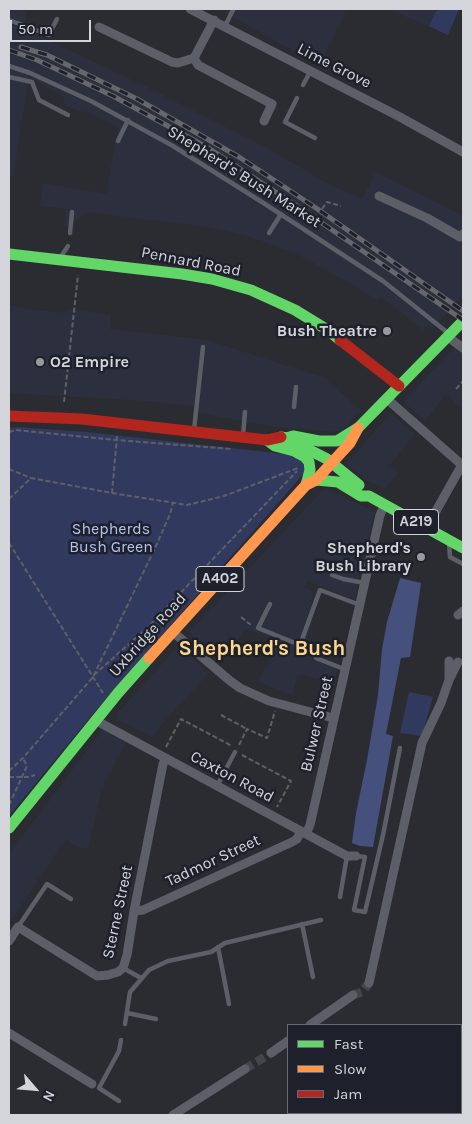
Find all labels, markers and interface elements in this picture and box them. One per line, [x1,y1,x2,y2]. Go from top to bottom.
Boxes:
scale bar [12,10,94,42]
text: 50 m [18,20,53,38]
street label: Lime Grove [294,39,374,93]
street label: Shepherd's Bush Market [164,122,324,232]
street label: Pennard Road [140,243,242,281]
place label: Bush Theatre [277,321,377,341]
marker: Bush Theatre [381,325,393,337]
place label: O2 Empire [50,352,129,372]
marker: O2 Empire [34,356,46,368]
road number: A219 [394,510,438,534]
park label: Shepherds Bush Green [69,519,153,557]
place label: Shepherd's Bush Library [315,538,411,576]
marker: Shepherd's Bush Library [415,551,427,563]
road number: A402 [196,566,244,592]
street label: Uxbridge Road [105,589,191,681]
district label: Shepherd's Bush [179,636,345,662]
street label: Bulwer Street [297,674,337,774]
street label: Caxton Road [187,747,277,807]
street label: Tadmor Street [163,831,263,891]
street label: Sterne Street [99,863,137,961]
legend [287,1024,462,1114]
text: Fast [334,1035,363,1053]
text: Slow [334,1060,366,1078]
north arrow [10,1064,60,1114]
text: Jam [334,1085,362,1103]
text: N [39,1088,59,1104]

